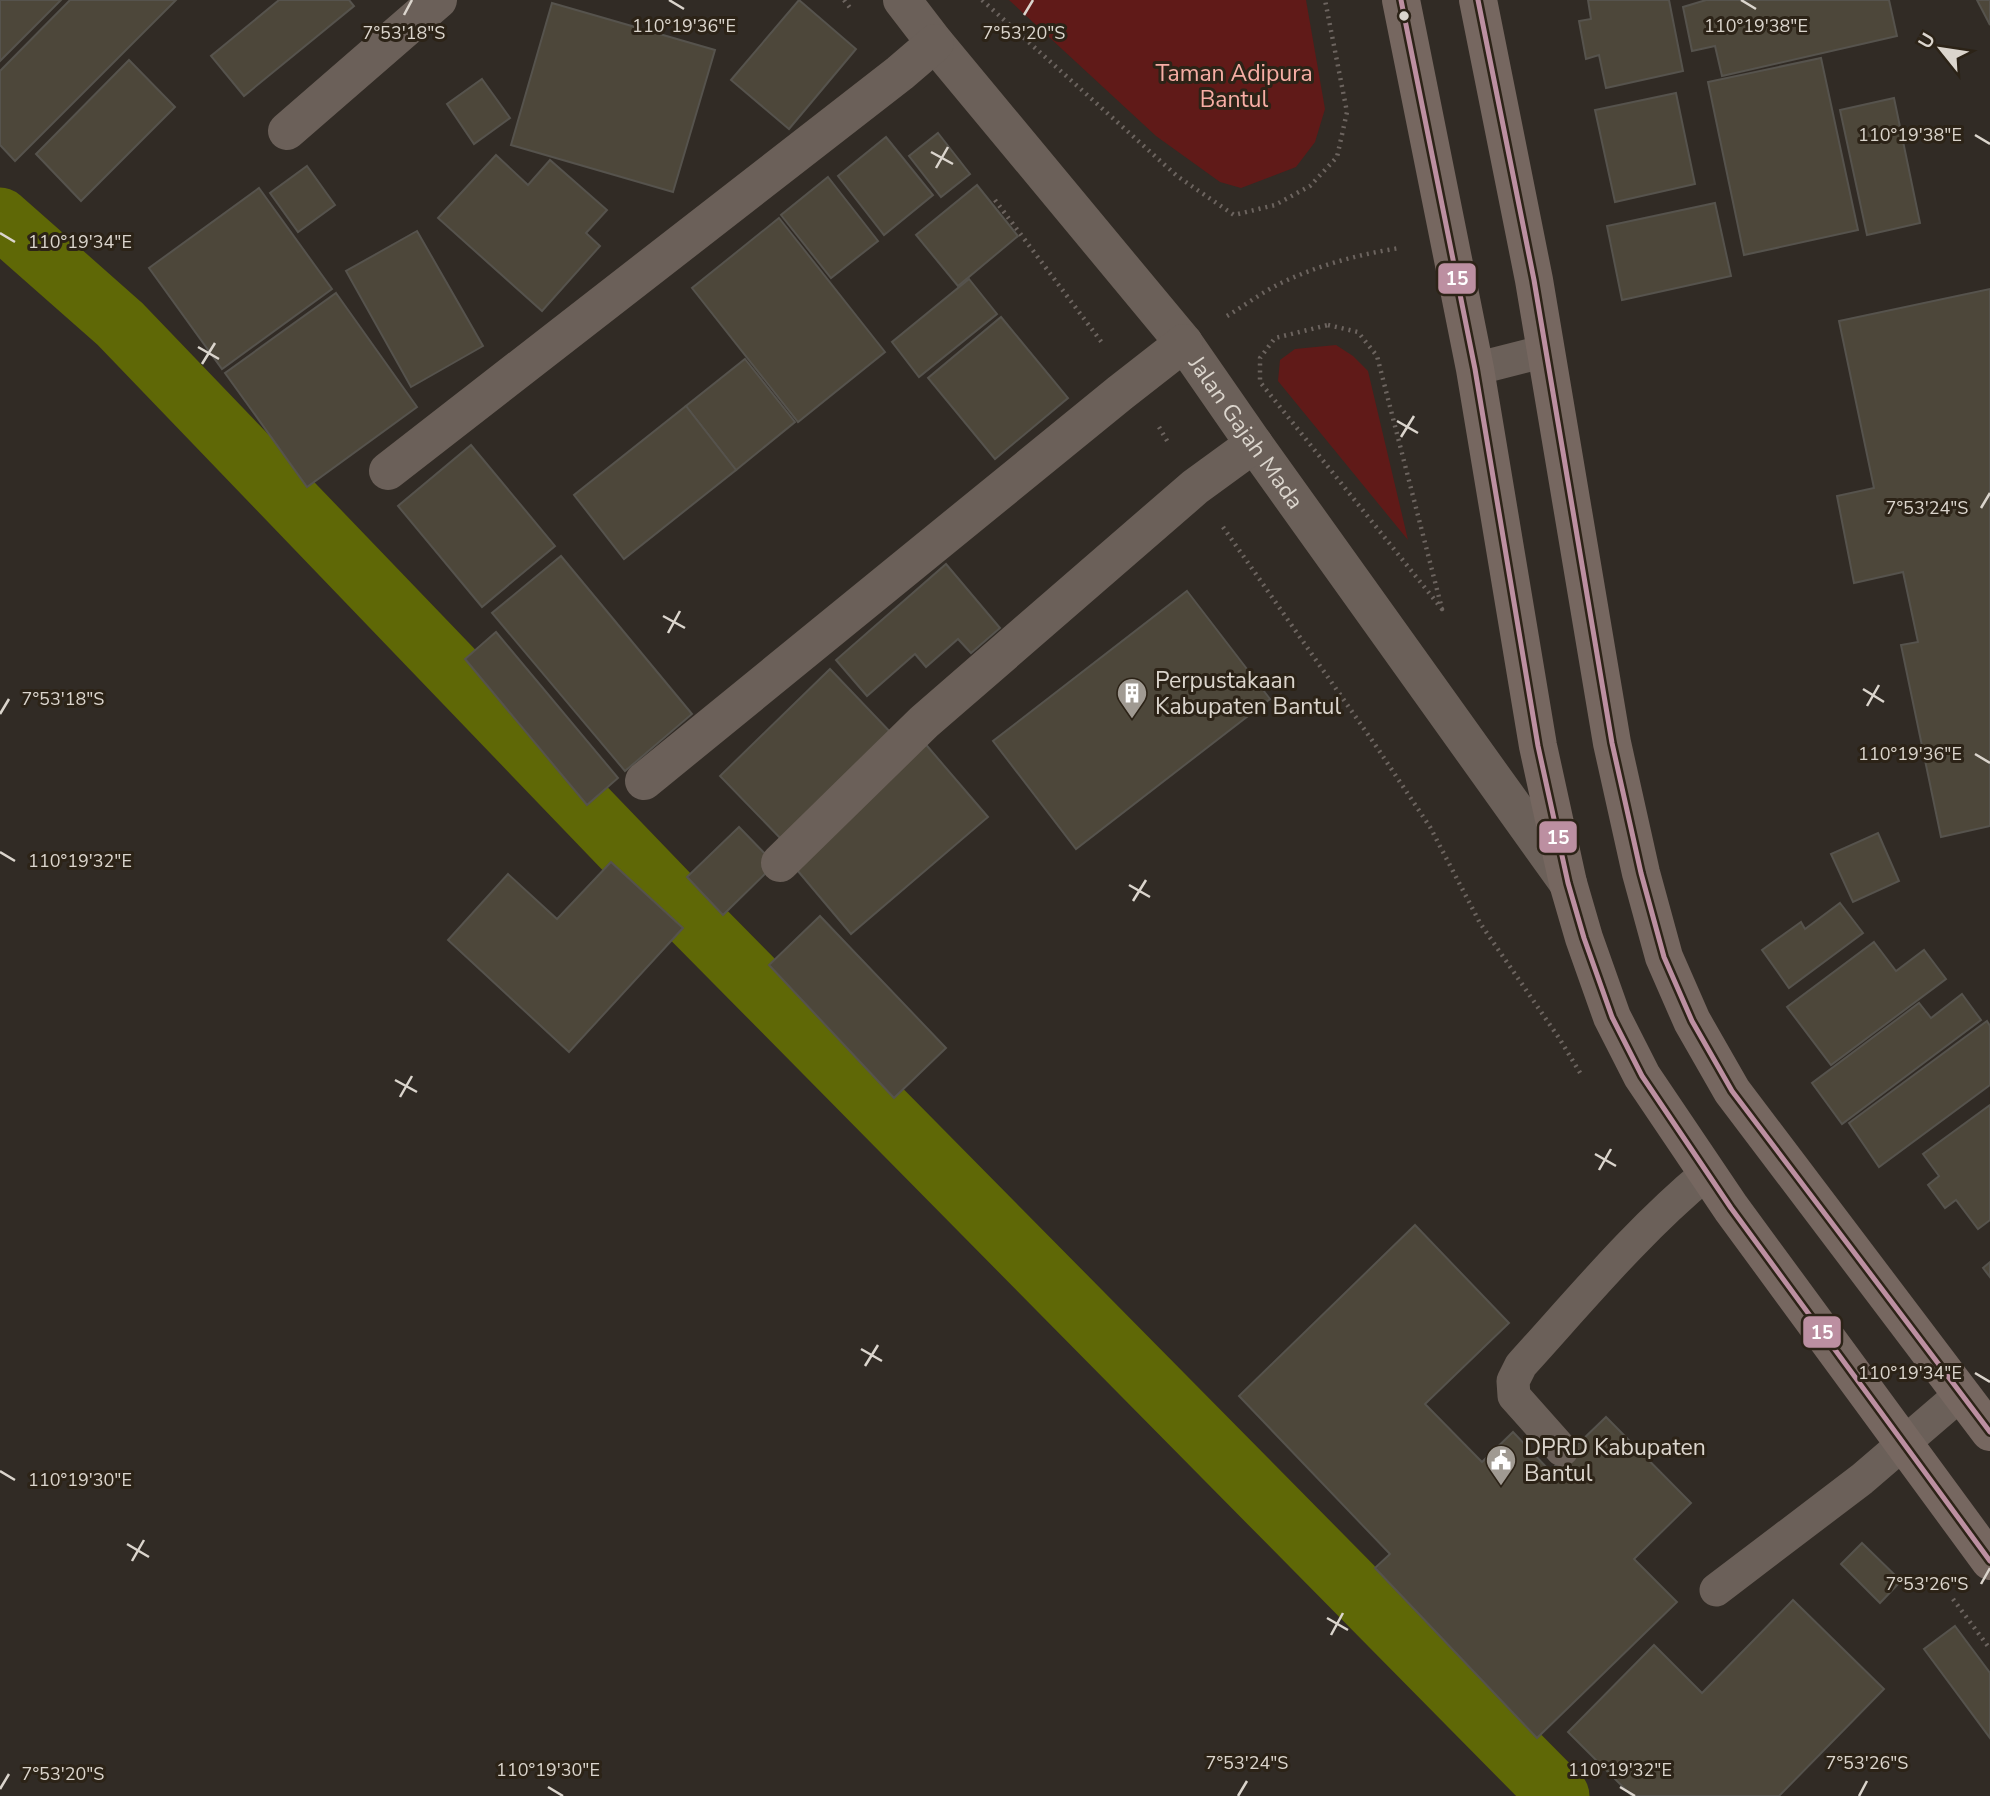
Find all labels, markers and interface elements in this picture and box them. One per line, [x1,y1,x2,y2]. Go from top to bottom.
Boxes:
unlabelled marker [1397,9,1411,23]
text: 110°19'36"E [632,14,736,38]
text: 110°19'38"E [1704,14,1808,38]
north arrow [1906,14,1976,84]
text: 7°53'18"S [363,21,445,45]
text: 7°53'20"S [983,21,1065,45]
text: U [1912,28,1942,54]
park label: Taman Adipura Bantul [1155,58,1313,115]
text: 110°19'38"E [1858,123,1962,147]
text: 110°19'34"E [28,230,132,254]
line badge: 15 [1437,262,1477,295]
text: 15 [1446,266,1468,292]
street label: Jalan Gajah Mada [1181,349,1311,515]
text: 7°53'24"S [1886,496,1968,520]
place label: Perpustakaan Kabupaten Bantul [1155,665,1341,722]
building icon: Perpustakaan Kabupaten Bantul [1115,676,1149,720]
text: 7°53'18"S [22,687,104,711]
text: 110°19'36"E [1858,742,1962,766]
line badge: 15 [1538,820,1578,854]
text: 15 [1547,825,1569,851]
text: 110°19'32"E [28,849,132,873]
line badge: 15 [1802,1315,1842,1349]
text: 15 [1811,1320,1833,1346]
text: 110°19'34"E [1858,1361,1962,1385]
place label: DPRD Kabupaten Bantul [1524,1432,1706,1489]
public building icon: DPRD Kabupaten Bantul [1484,1443,1518,1487]
text: 110°19'30"E [28,1468,132,1492]
text: 7°53'26"S [1886,1572,1968,1596]
text: 7°53'24"S [1206,1751,1288,1775]
text: 7°53'26"S [1826,1751,1908,1775]
text: 110°19'30"E [496,1758,600,1782]
text: 110°19'32"E [1568,1758,1672,1782]
text: 7°53'20"S [22,1762,104,1786]

